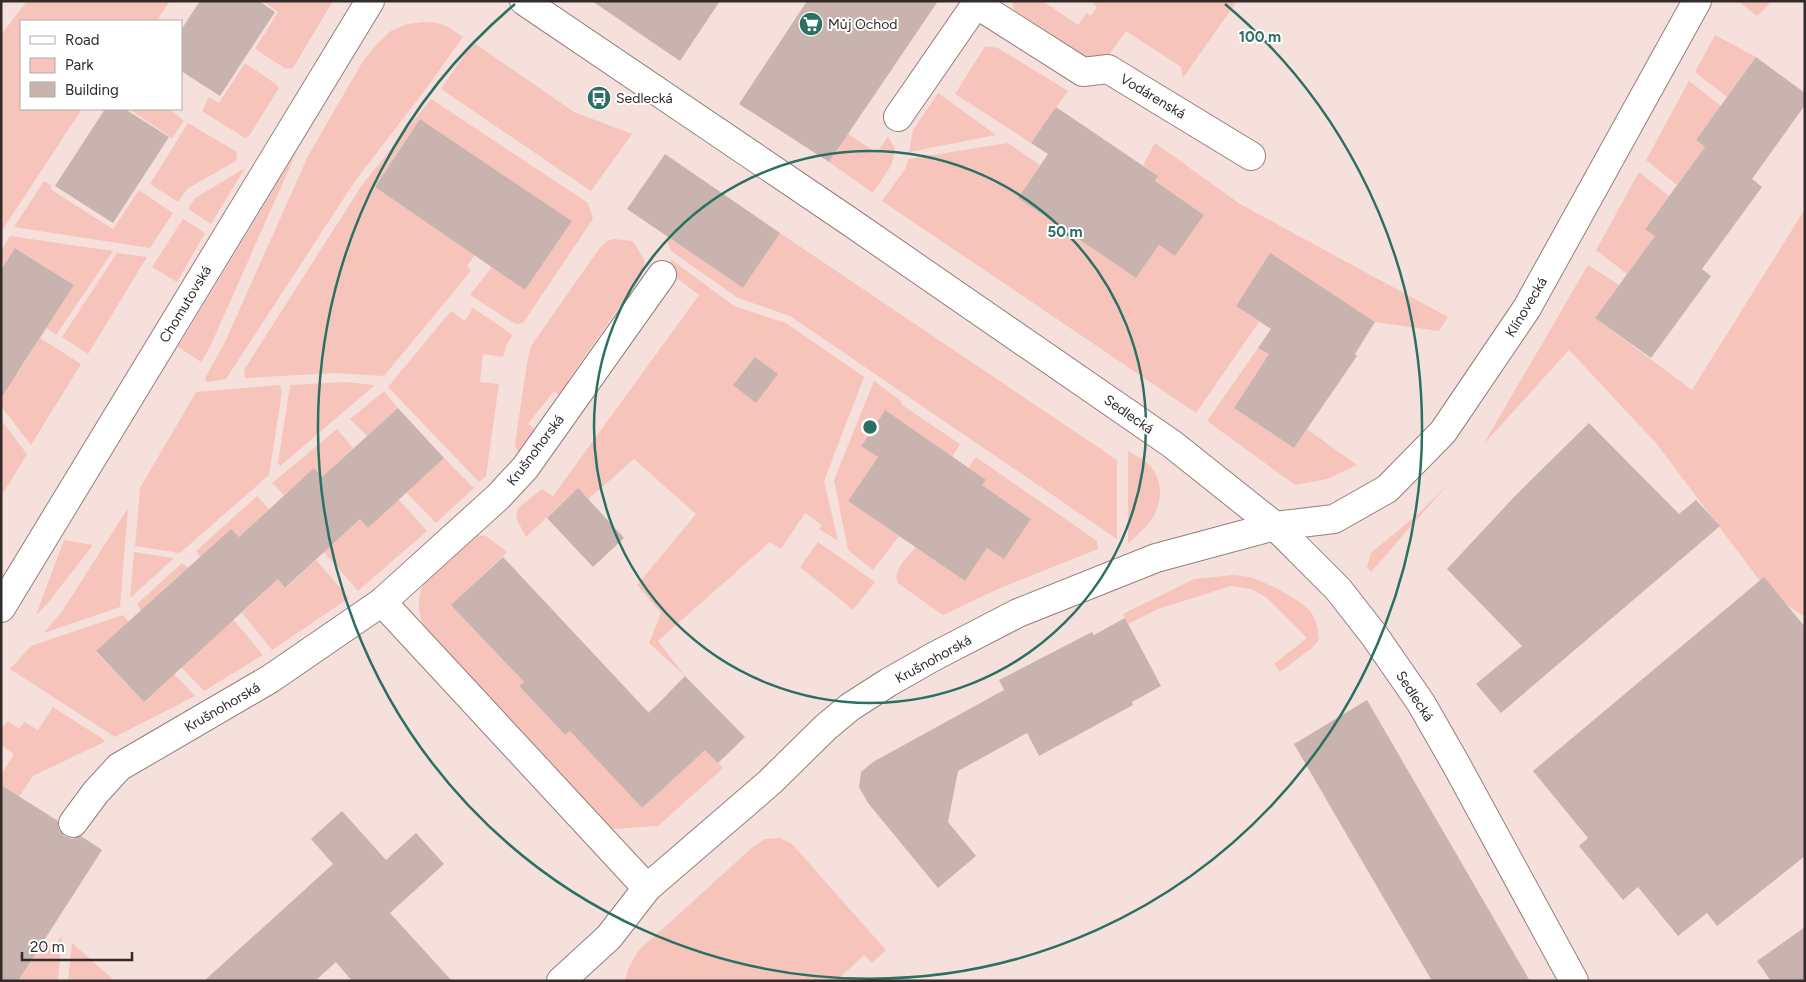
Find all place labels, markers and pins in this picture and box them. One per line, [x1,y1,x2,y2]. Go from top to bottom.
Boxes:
supermarket icon: Můj Ochod [798,11,824,37]
place label: Můj Ochod [828,16,897,33]
bus stop icon: Sedlecká [586,85,612,111]
place label: Sedlecká [616,90,673,107]
centre of rings [861,418,879,436]

